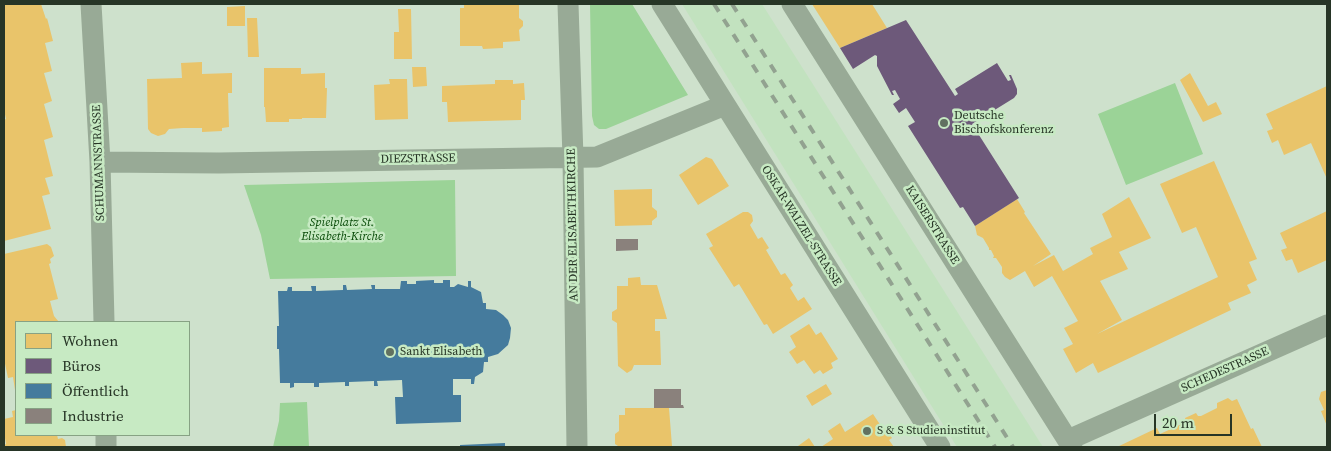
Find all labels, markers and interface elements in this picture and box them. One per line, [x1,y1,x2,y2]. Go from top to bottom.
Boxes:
street label: SCHUMANNSTRASSE [90,105,108,221]
place label: Deutsche Bischofskonferenz [954,109,1053,137]
marker: Deutsche Bischofskonferenz [938,117,950,129]
street label: AN DER ELISABETHKIRCHE [564,148,582,302]
street label: DIEZSTRASSE [380,151,456,167]
street label: OSKAR-WALZEL-STRASSE [758,163,844,289]
street label: KAISERSTRASSE [902,183,962,267]
park label: Spielplatz St. Elisabeth-Kirche [301,216,383,244]
legend [15,321,190,436]
text: Wohnen [62,330,118,351]
street label: SCHEDESTRASSE [1179,344,1271,396]
place label: Sankt Elisabeth [400,345,483,359]
marker: Sankt Elisabeth [384,346,396,358]
text: Büros [62,355,101,376]
text: Öffentlich [62,380,129,401]
scale bar [1156,404,1234,436]
text: Industrie [62,405,124,426]
text: 20 m [1162,412,1194,433]
place label: S & S Studieninstitut [877,424,985,438]
marker: S & S Studieninstitut [861,425,873,437]

